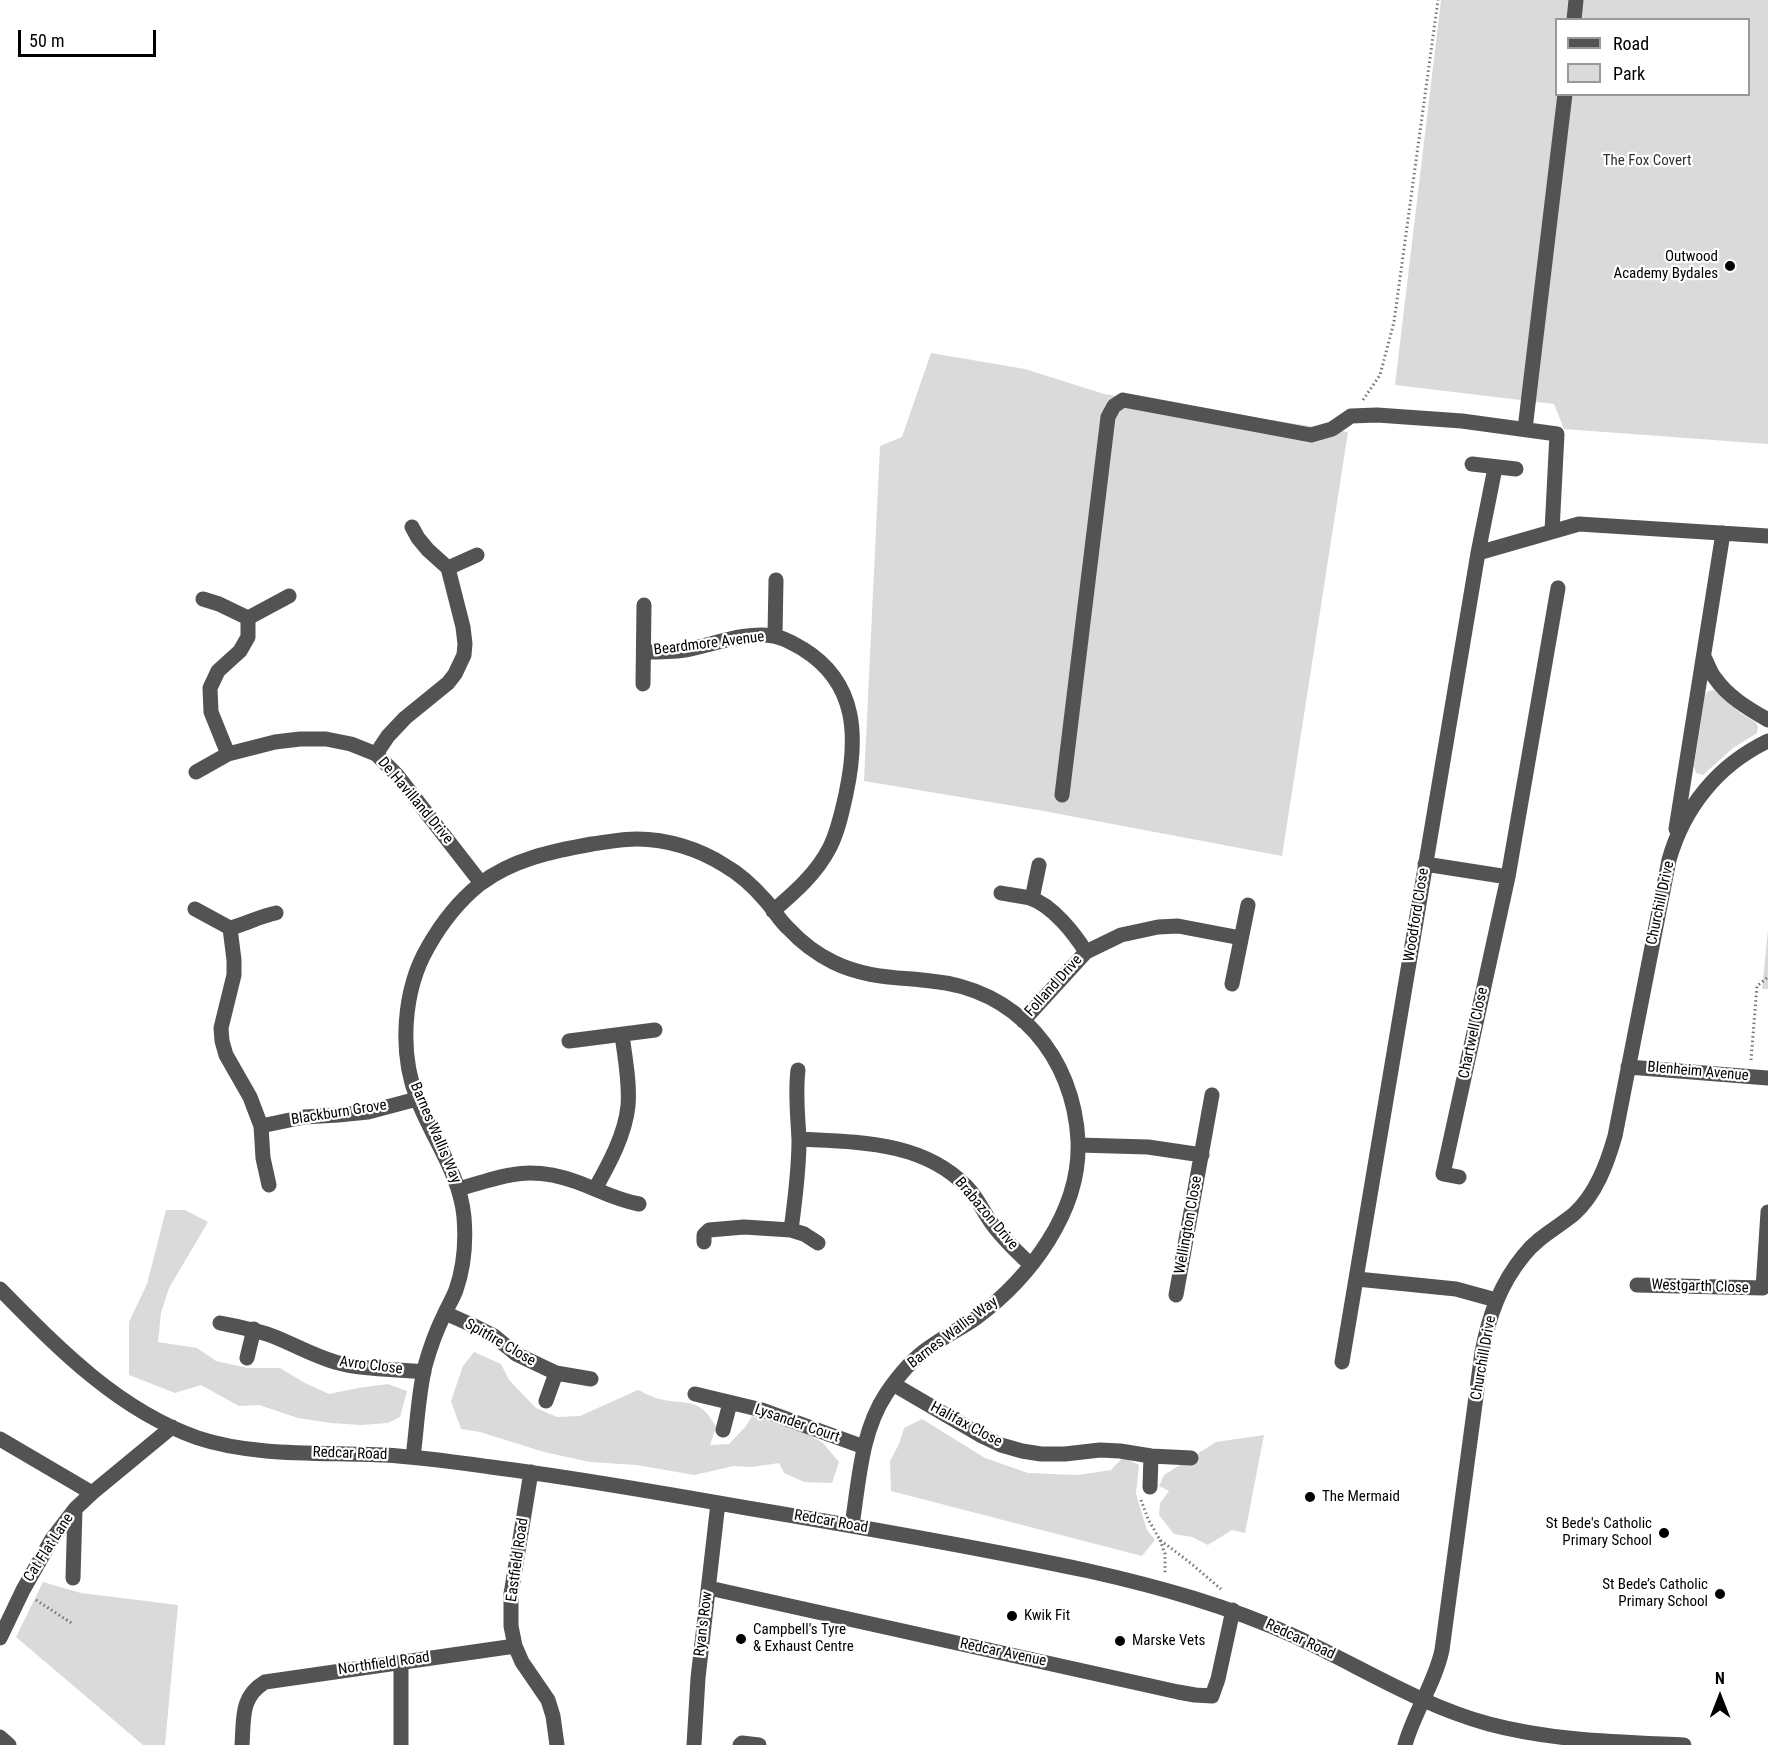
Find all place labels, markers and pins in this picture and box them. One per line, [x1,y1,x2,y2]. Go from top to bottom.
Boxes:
place label: Outwood Academy Bydales [1613,248,1718,283]
marker: Outwood Academy Bydales [1723,259,1737,273]
place label: The Mermaid [1322,1488,1400,1506]
marker: The Mermaid [1303,1490,1317,1504]
place label: St Bede's Catholic Primary School [1546,1515,1652,1550]
marker: St Bede's Catholic Primary School [1657,1526,1671,1540]
place label: St Bede’s Catholic Primary School [1602,1576,1708,1611]
marker: St Bede’s Catholic Primary School [1713,1587,1727,1601]
place label: Kwik Fit [1024,1607,1070,1625]
marker: Kwik Fit [1005,1609,1019,1623]
place label: Campbell's Tyre & Exhaust Centre [753,1621,854,1656]
marker: Campbell's Tyre & Exhaust Centre [734,1632,748,1646]
place label: Marske Vets [1132,1632,1205,1650]
marker: Marske Vets [1113,1634,1127,1648]

